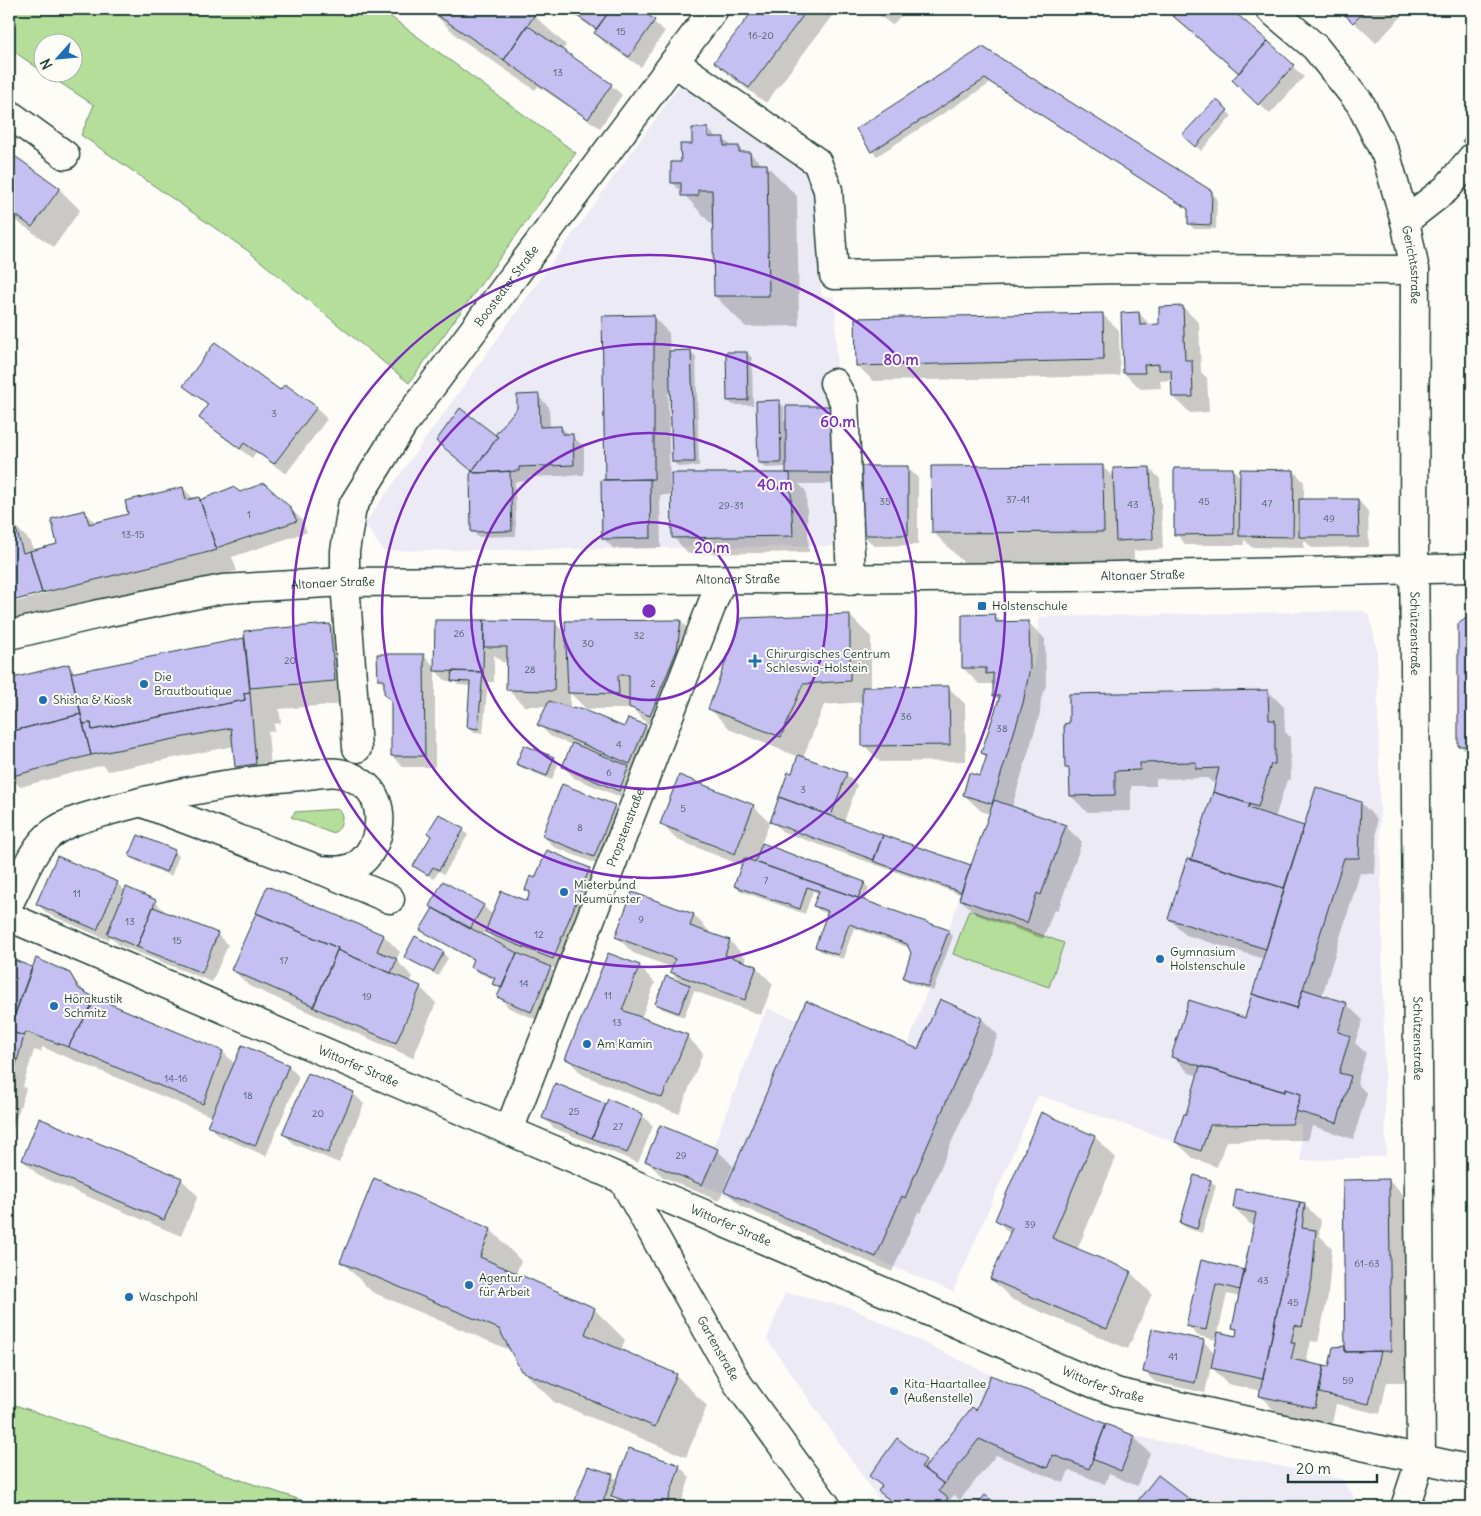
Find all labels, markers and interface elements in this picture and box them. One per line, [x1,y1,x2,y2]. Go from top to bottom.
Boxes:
house number: 15 [616,25,626,38]
house number: 16-20 [748,29,774,42]
north arrow [32,32,82,82]
text: N [36,56,57,72]
house number: 13 [553,66,563,79]
street label: Gerichtsstraße [1399,224,1423,304]
street label: Boostedter Straße [471,242,541,329]
text: 80 m [883,350,919,369]
house number: 3 [271,407,277,420]
text: 60 m [820,412,856,431]
text: 40 m [757,475,793,494]
house number: 37-41 [1006,493,1030,506]
house number: 35 [879,495,891,508]
house number: 45 [1198,495,1210,508]
house number: 47 [1262,497,1272,510]
house number: 43 [1127,498,1139,511]
house number: 29-31 [719,499,743,512]
house number: 1 [247,508,251,521]
house number: 49 [1323,512,1335,525]
house number: 13-15 [121,528,145,541]
text: 20 m [695,538,729,557]
street label: Altonaer Straße [1101,566,1185,583]
street label: Altonaer Straße [696,571,780,587]
street label: Altonaer Straße [290,574,375,592]
street label: Schützenstraße [1407,591,1423,675]
place label: Holstenschule [992,598,1067,613]
marker: Holstenschule [976,600,988,612]
centre of rings [640,602,658,620]
house number: 26 [453,627,465,640]
house number: 32 [633,629,645,642]
house number: 30 [582,637,594,650]
place label: Chirurgisches Centrum Schleswig-Holstein [766,646,891,675]
house number: 20 [284,654,296,667]
marker: Chirurgisches Centrum Schleswig-Holstein [748,654,762,668]
house number: 28 [524,663,536,676]
place label: Die Brautboutique [154,669,232,698]
house number: 2 [650,677,656,690]
marker: Die Brautboutique [138,678,150,690]
place label: Shisha & Kiosk [53,692,132,707]
marker: Shisha & Kiosk [37,694,49,706]
house number: 36 [900,710,912,723]
house number: 38 [996,722,1008,735]
house number: 4 [616,738,622,751]
house number: 6 [606,766,612,779]
house number: 3 [800,783,806,796]
street label: Propstenstraße [603,786,647,869]
house number: 5 [680,802,686,815]
house number: 8 [577,821,583,834]
house number: 7 [764,874,769,887]
place label: Mieterbund Neumünster [574,877,641,906]
marker: Mieterbund Neumünster [558,886,570,898]
house number: 11 [73,887,81,900]
house number: 9 [638,913,644,926]
house number: 13 [125,915,135,928]
house number: 12 [534,928,544,941]
house number: 15 [172,934,182,947]
place label: Gymnasium Holstenschule [1170,944,1245,973]
marker: Gymnasium Holstenschule [1154,953,1166,965]
house number: 17 [280,954,289,967]
house number: 14 [519,977,529,990]
house number: 11 [604,989,612,1002]
house number: 19 [362,990,372,1003]
place label: Hörakustik Schmitz [64,991,122,1020]
street label: Schützenstraße [1410,996,1426,1080]
marker: Hörakustik Schmitz [48,1000,60,1012]
house number: 13 [612,1016,622,1029]
place label: Am Kamin [597,1036,652,1051]
marker: Am Kamin [581,1038,593,1050]
street label: Wittorfer Straße [316,1042,401,1090]
house number: 14-16 [164,1072,188,1085]
house number: 18 [243,1089,253,1102]
house number: 25 [568,1105,580,1118]
house number: 20 [312,1107,324,1120]
house number: 27 [613,1120,623,1133]
house number: 29 [675,1149,687,1162]
street label: Wittorfer Straße [688,1201,774,1249]
house number: 39 [1024,1218,1036,1231]
house number: 61-63 [1354,1257,1380,1270]
place label: Agentur für Arbeit [479,1270,530,1299]
house number: 43 [1257,1274,1269,1287]
marker: Agentur für Arbeit [463,1279,475,1291]
place label: Waschpohl [139,1289,198,1304]
marker: Waschpohl [123,1291,135,1303]
house number: 45 [1287,1296,1299,1309]
street label: Gartenstraße [694,1313,743,1383]
house number: 41 [1168,1350,1178,1363]
street label: Wittorfer Straße [1060,1363,1146,1405]
house number: 59 [1342,1374,1354,1387]
place label: Kita-Haartallee (Außenstelle) [904,1376,986,1405]
marker: Kita-Haartallee (Außenstelle) [888,1385,900,1397]
scale bar [1288,1451,1377,1483]
text: 20 m [1296,1459,1331,1478]

